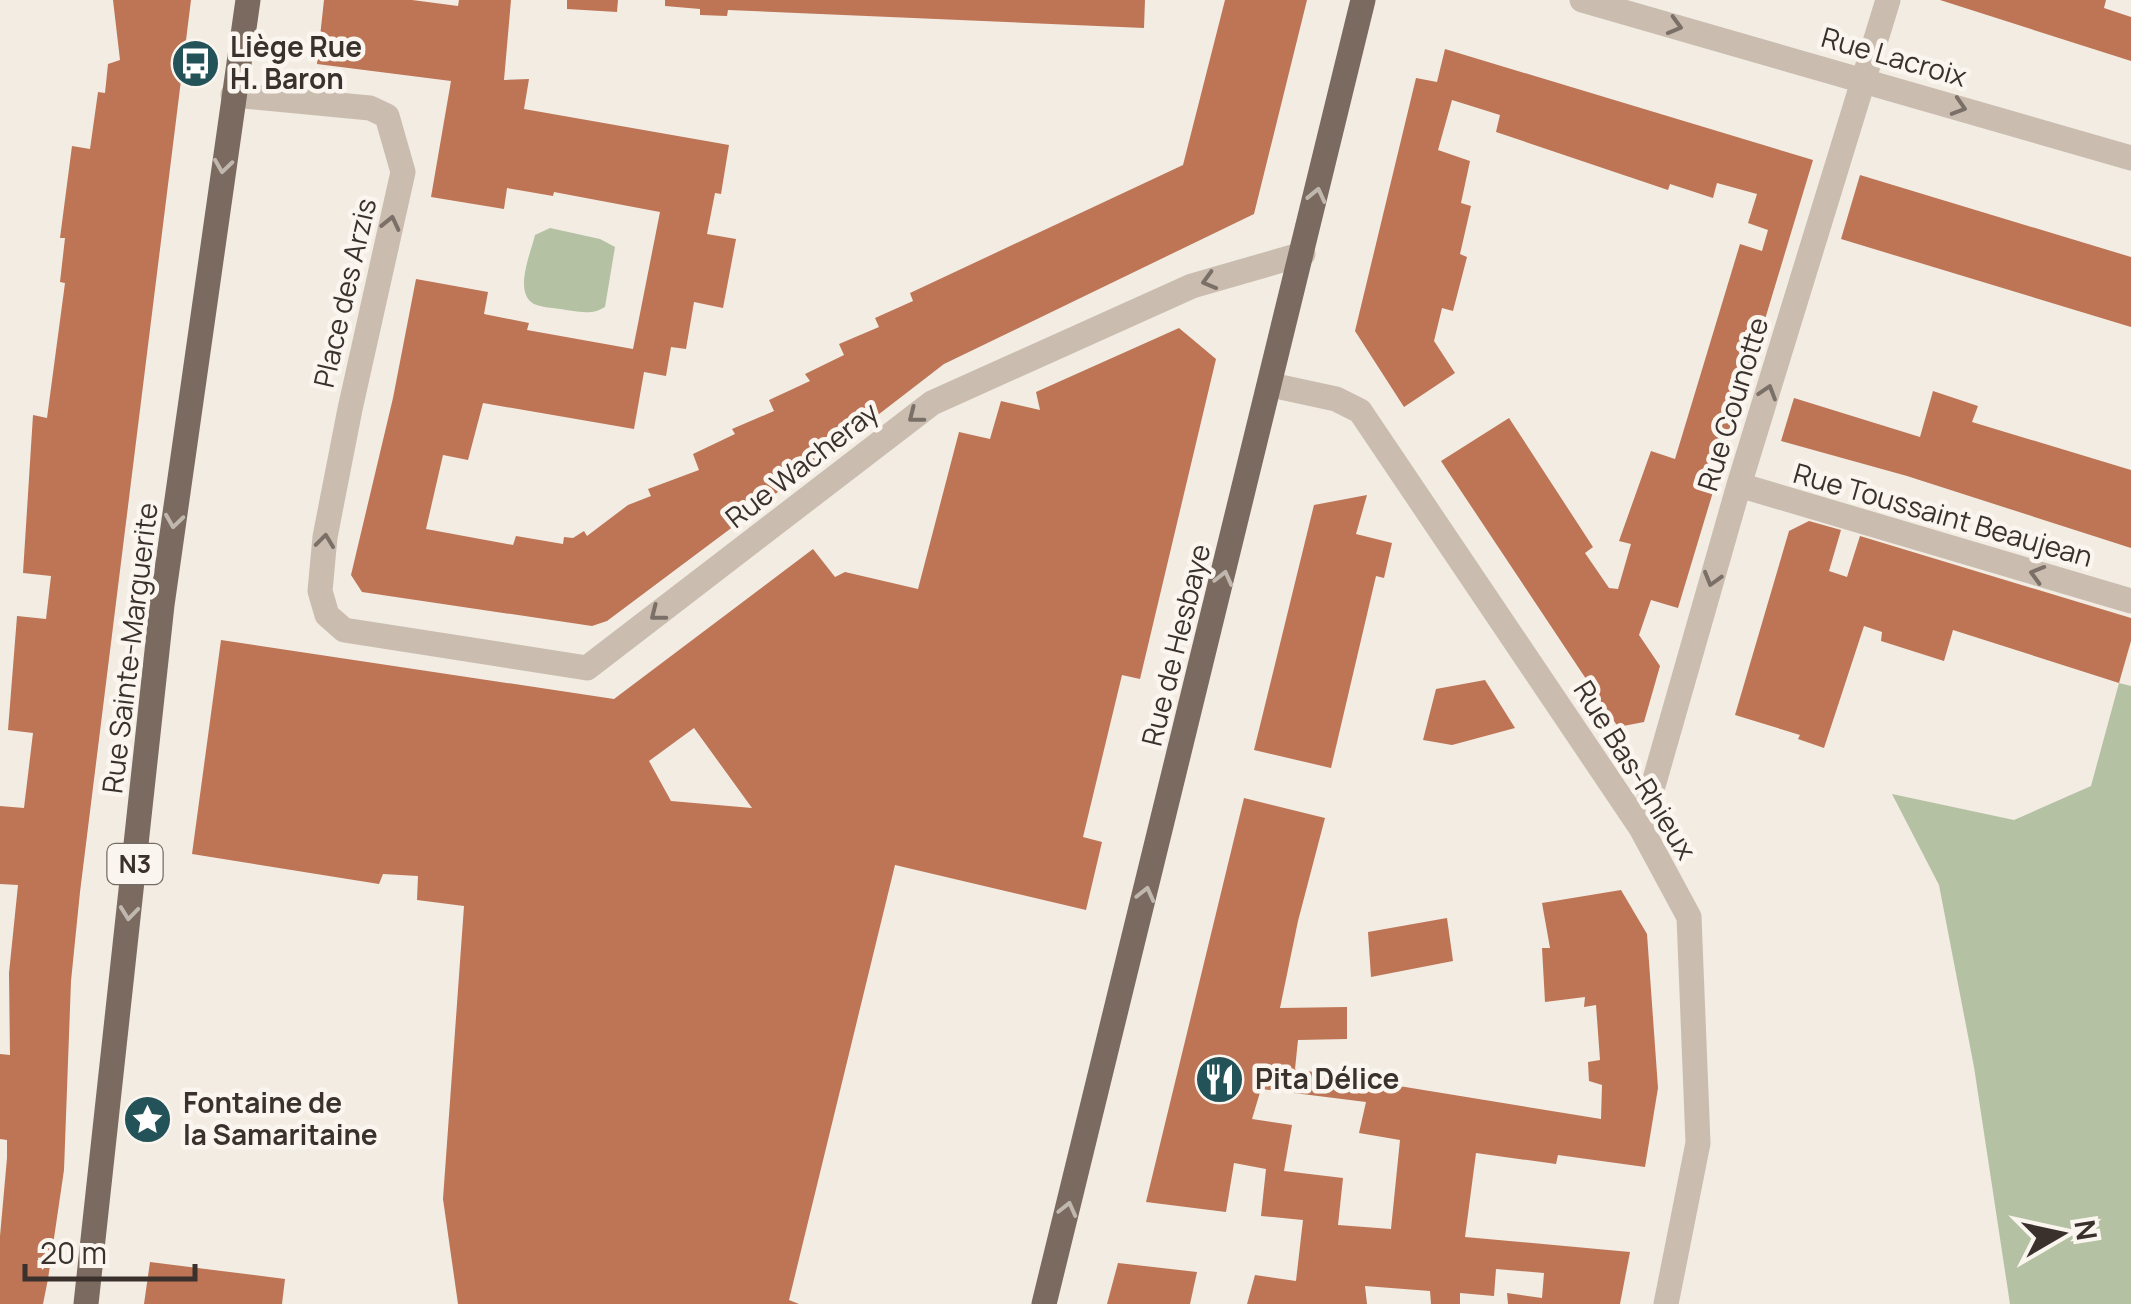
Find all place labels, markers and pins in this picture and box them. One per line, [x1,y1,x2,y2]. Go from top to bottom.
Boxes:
place label: Liège Rue H. Baron [230,27,362,97]
bus stop icon: Liège Rue H. Baron [169,37,221,89]
restaurant icon: Pita Délice [1194,1053,1246,1105]
place label: Pita Délice [1255,1059,1399,1097]
place label: Fontaine de la Samaritaine [183,1083,378,1153]
place icon: Fontaine de la Samaritaine [122,1093,174,1145]

